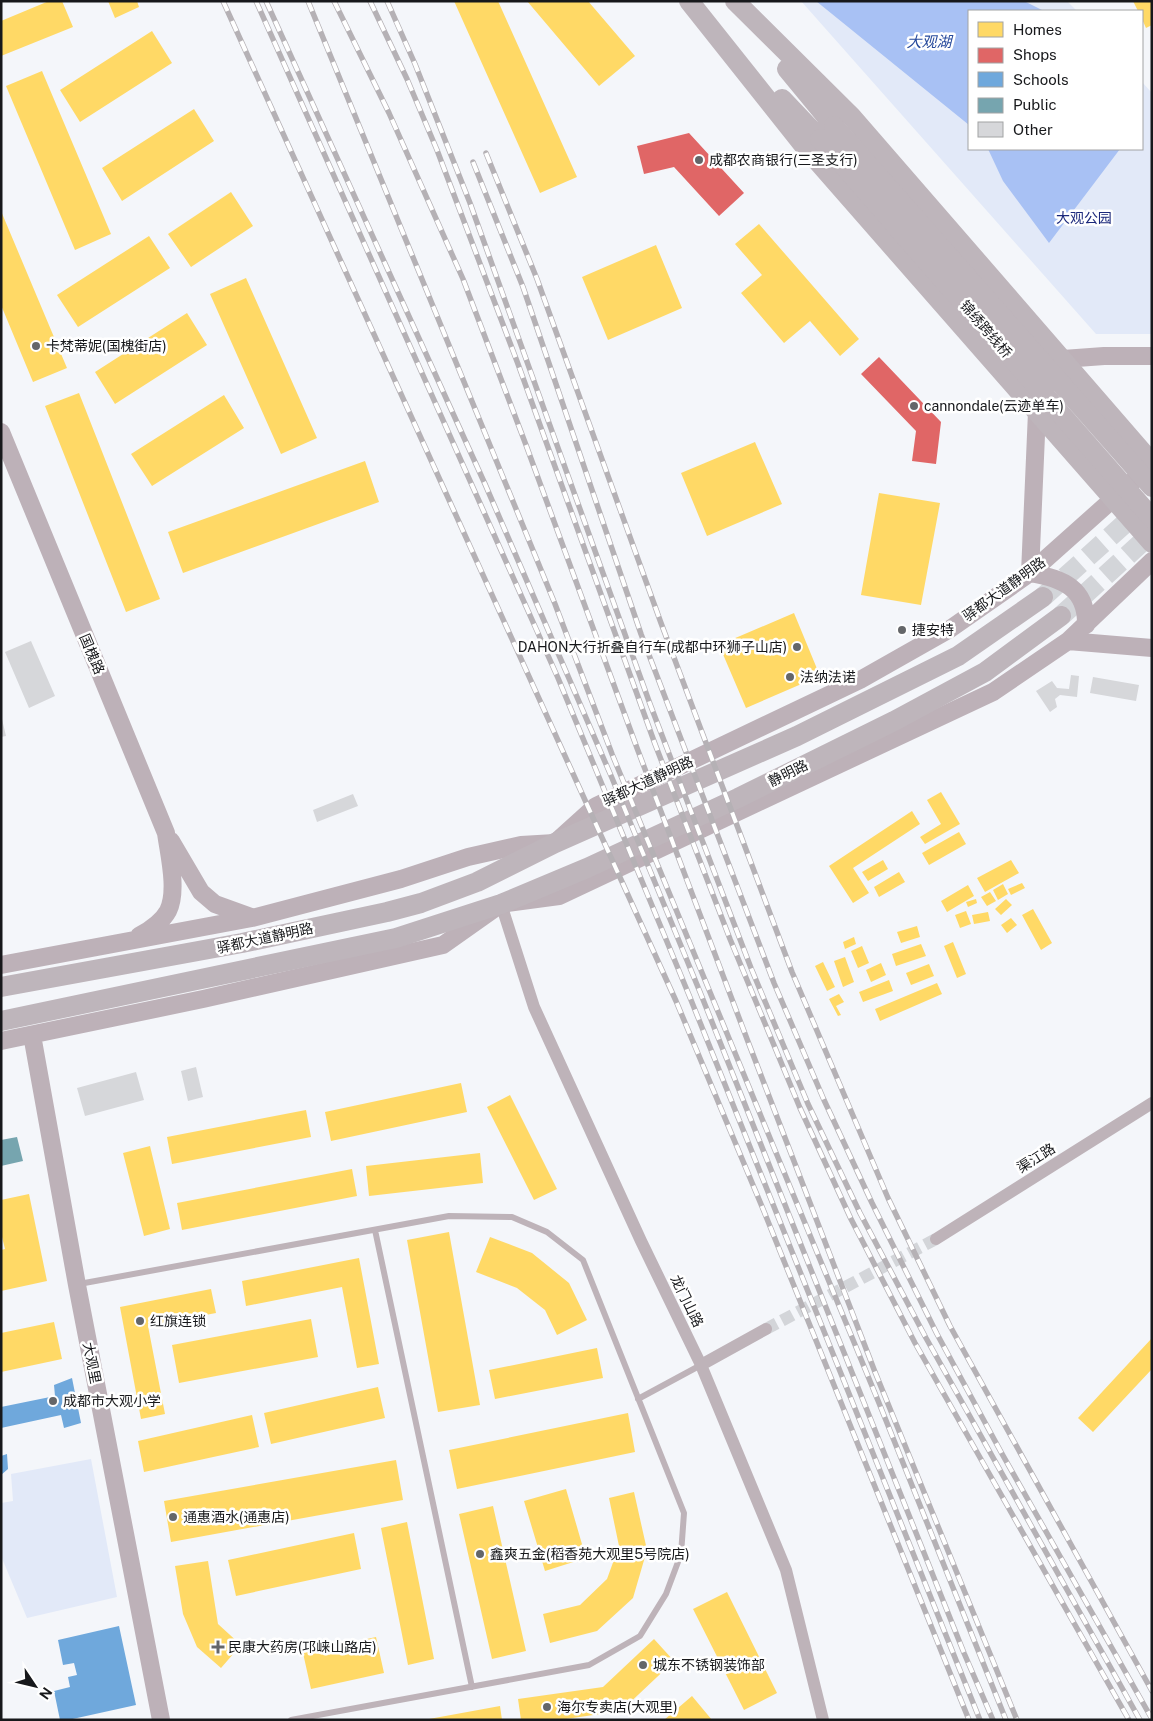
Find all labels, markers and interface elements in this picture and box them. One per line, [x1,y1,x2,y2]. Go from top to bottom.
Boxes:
legend [968,10,1143,150]
text: Homes [1013,21,1062,38]
water label: 大观湖 [906,33,953,50]
text: Shops [1013,46,1057,63]
text: Schools [1013,71,1069,88]
text: Public [1013,96,1057,113]
text: Other [1013,121,1053,138]
place label: 成都农商银行(三圣支行) [709,152,858,168]
marker: 成都农商银行(三圣支行) [693,154,705,166]
park label: 大观公园 [1056,210,1112,226]
street label: 锦绣跨线桥 [957,297,1015,361]
place label: 卡梵蒂妮(国槐街店) [46,338,167,354]
marker: 卡梵蒂妮(国槐街店) [30,340,42,352]
place label: cannondale(云迹单车) [924,398,1064,414]
marker: cannondale(云迹单车) [908,400,920,412]
street label: 驿都大道静明路 [960,554,1048,624]
place label: 捷安特 [912,622,954,638]
marker: 捷安特 [896,624,908,636]
street label: 国槐路 [76,632,108,676]
place label: DAHON大行折叠自行车(成都中环狮子山店) [518,639,787,655]
marker: DAHON大行折叠自行车(成都中环狮子山店) [791,641,803,653]
place label: 法纳法诺 [800,669,856,685]
marker: 法纳法诺 [784,671,796,683]
street label: 驿都大道静明路 [600,753,696,809]
street label: 静明路 [766,757,810,789]
street label: 驿都大道静明路 [215,920,315,956]
street label: 渠江路 [1014,1140,1058,1176]
street label: 龙门山路 [668,1272,706,1330]
place label: 红旗连锁 [150,1313,206,1329]
marker: 红旗连锁 [134,1315,146,1327]
street label: 大观里 [80,1341,104,1385]
place label: 成都市大观小学 [63,1393,161,1409]
marker: 成都市大观小学 [47,1395,59,1407]
place label: 通惠酒水(通惠店) [183,1509,290,1525]
marker: 通惠酒水(通惠店) [167,1511,179,1523]
place label: 鑫爽五金(稻香苑大观里5号院店) [490,1546,690,1562]
marker: 鑫爽五金(稻香苑大观里5号院店) [474,1548,486,1560]
place label: 民康大药房(邛崃山路店) [228,1639,377,1655]
marker: 民康大药房(邛崃山路店) [212,1641,224,1653]
place label: 城东不锈钢装饰部 [653,1657,765,1673]
marker: 城东不锈钢装饰部 [637,1659,649,1671]
north arrow [10,1661,60,1711]
text: N [36,1684,55,1703]
place label: 海尔专卖店(大观里) [557,1699,678,1715]
marker: 海尔专卖店(大观里) [541,1701,553,1713]

